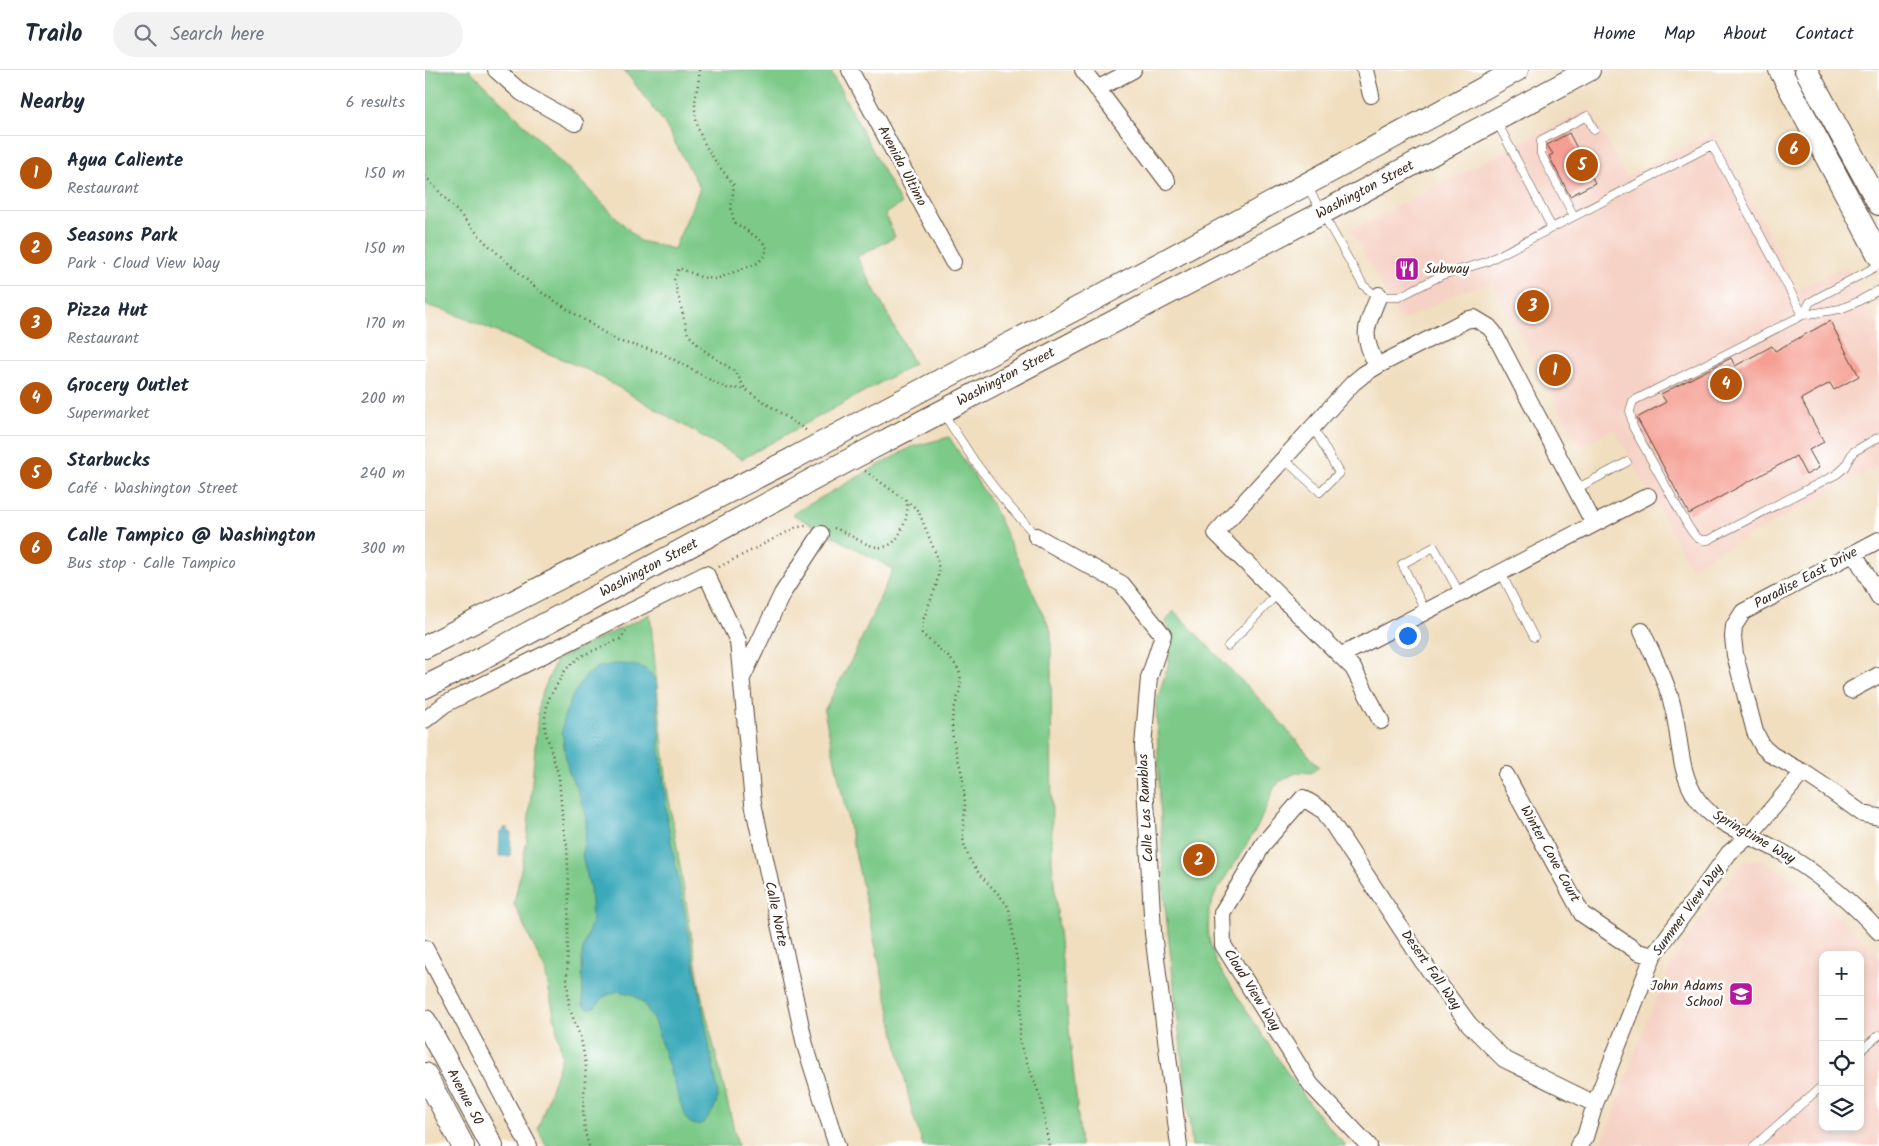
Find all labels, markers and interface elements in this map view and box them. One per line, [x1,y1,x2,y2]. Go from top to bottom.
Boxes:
search box [113,12,463,57]
text: Trailo [25,15,83,54]
text: Search here [171,20,264,50]
text: Home [1593,20,1636,49]
text: Map [1664,20,1695,49]
text: About [1723,20,1767,49]
text: Contact [1795,20,1854,49]
icon: search [131,21,159,49]
text: Nearby [20,86,85,119]
text: 6 results [346,90,405,115]
street label: Avenida Ultimo [871,122,933,210]
pin: 6 [1778,130,1810,168]
text: Agua Caliente [67,146,183,176]
pin: 5 [1566,146,1598,184]
street label: Washington Street [1312,154,1419,225]
text: 1 [34,161,38,186]
text: 150 m [364,161,405,186]
text: Restaurant [67,176,139,201]
text: Seasons Park [67,221,177,251]
text: 2 [31,236,41,261]
text: 150 m [364,236,405,261]
text: Park · Cloud View Way [67,251,220,276]
restaurant icon: Subway [1394,256,1420,282]
place label: Subway [1425,258,1470,280]
pin: 3 [1517,287,1549,325]
text: Pizza Hut [67,296,148,326]
text: 3 [32,311,40,336]
text: 170 m [365,311,405,336]
text: Restaurant [67,326,139,351]
street label: Washington Street [953,341,1060,412]
pin: 1 [1539,351,1571,389]
pin: 4 [1710,365,1742,403]
text: Grocery Outlet [67,371,189,401]
text: 4 [32,386,40,411]
text: 200 m [361,386,405,411]
text: Supermarket [67,401,150,426]
text: Starbucks [67,446,150,476]
text: 5 [32,461,40,486]
text: 240 m [360,461,405,486]
text: Café · Washington Street [67,476,238,501]
text: Calle Tampico @ Washington [67,521,315,551]
street label: Washington Street [596,532,703,603]
text: 6 [32,536,40,561]
text: 300 m [361,536,405,561]
street label: Paradise East Drive [1750,541,1862,615]
text: Bus stop · Calle Tampico [67,551,236,576]
your location [1395,623,1421,649]
street label: Calle Las Ramblas [1132,753,1160,863]
street label: Winter Cove Court [1514,802,1586,907]
street label: Springtime Way [1709,804,1800,870]
pin: 2 [1183,841,1215,879]
street label: Summer View Way [1647,859,1729,961]
street label: Calle Norte [758,879,794,949]
street label: Desert Fall Way [1395,925,1467,1015]
street label: Cloud View Way [1218,944,1286,1036]
map controls [1819,951,1864,1131]
button: + [1819,951,1864,996]
place label: John Adams School [1650,975,1724,1013]
school or university icon: John Adams School [1728,981,1754,1007]
button: − [1819,996,1864,1041]
button: locate [1819,1041,1864,1086]
street label: Avenue 50 [441,1065,489,1129]
button: layers [1819,1086,1864,1131]

